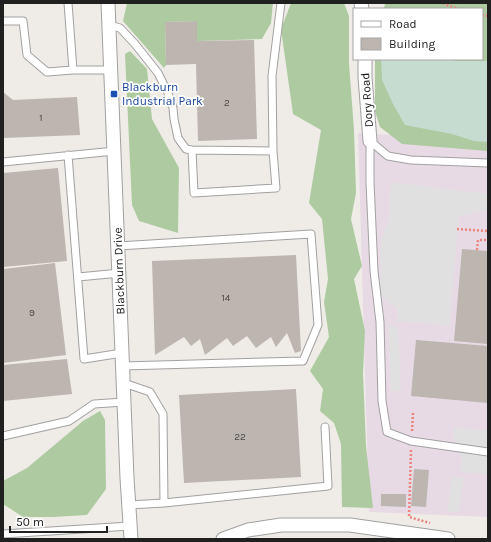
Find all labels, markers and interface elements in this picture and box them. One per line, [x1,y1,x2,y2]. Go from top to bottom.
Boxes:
legend [353,8,483,60]
text: Road [389,17,417,31]
text: Building [389,37,436,51]
street label: Dory Road [358,72,376,128]
place label: Blackburn Industrial Park [122,80,203,108]
marker: Blackburn Industrial Park [109,89,119,99]
house number: 2 [224,97,230,109]
house number: 1 [39,112,43,124]
street label: Blackburn Drive [110,227,128,315]
house number: 14 [222,292,231,304]
house number: 9 [29,307,35,319]
house number: 22 [234,431,246,443]
scale bar [10,508,107,534]
text: 50 m [16,515,44,529]

